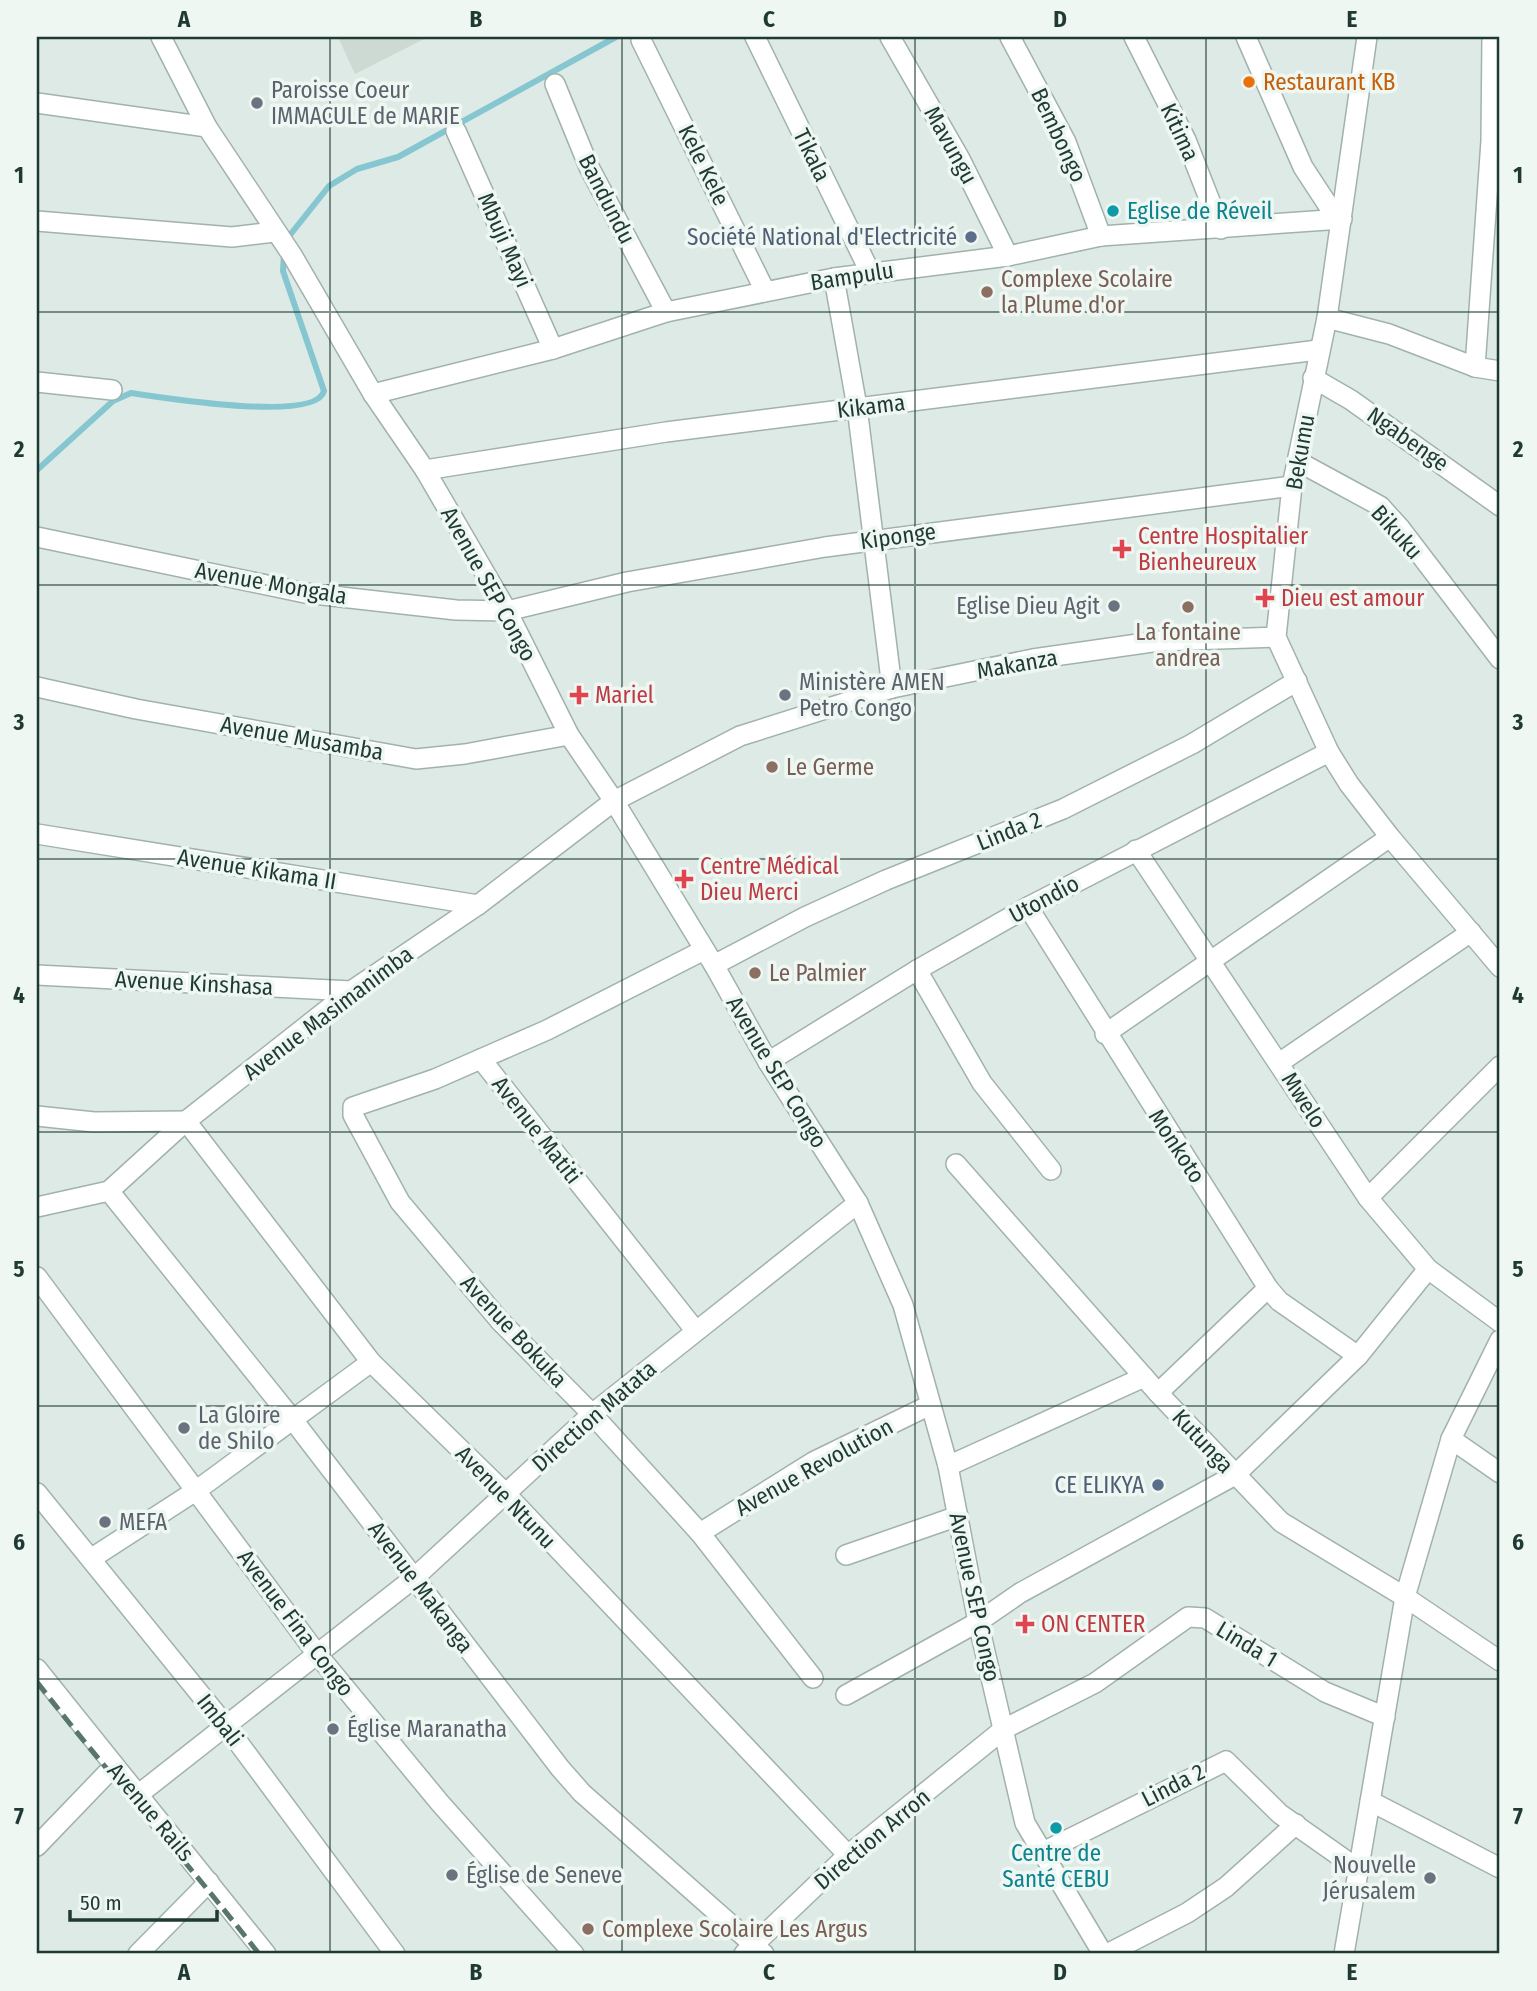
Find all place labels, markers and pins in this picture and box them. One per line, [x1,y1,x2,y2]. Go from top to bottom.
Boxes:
place label: Restaurant KB [1263,68,1395,96]
marker: Restaurant KB [1241,74,1257,90]
place label: Paroisse Coeur IMMACULE de MARIE [271,76,460,130]
marker: Paroisse Coeur IMMACULE de MARIE [249,95,265,111]
place label: Eglise de Réveil [1127,197,1273,225]
marker: Eglise de Réveil [1105,203,1121,219]
place label: Société National d'Electricité [687,223,957,251]
marker: Société National d'Electricité [963,229,979,245]
place label: Complexe Scolaire la Plume d'or [1001,265,1173,319]
marker: Complexe Scolaire la Plume d'or [979,284,995,300]
place label: Centre Hospitalier Bienheureux [1138,522,1308,576]
marker: Centre Hospitalier Bienheureux [1112,539,1132,559]
place label: Dieu est amour [1281,584,1424,612]
marker: Dieu est amour [1255,588,1275,608]
place label: Eglise Dieu Agit [956,592,1100,620]
marker: Eglise Dieu Agit [1106,598,1122,614]
marker: La fontaine andrea [1180,599,1196,615]
place label: La fontaine andrea [1135,618,1241,672]
place label: Ministère AMEN Petro Congo [799,668,945,722]
place label: Mariel [595,681,654,709]
marker: Mariel [569,685,589,705]
marker: Ministère AMEN Petro Congo [777,687,793,703]
place label: Le Germe [786,753,874,781]
marker: Le Germe [764,759,780,775]
place label: Centre Médical Dieu Merci [700,852,839,906]
marker: Centre Médical Dieu Merci [674,869,694,889]
place label: Le Palmier [769,959,866,987]
marker: Le Palmier [747,965,763,981]
place label: La Gloire de Shilo [198,1401,280,1455]
marker: La Gloire de Shilo [176,1420,192,1436]
place label: CE ELIKYA [1055,1471,1144,1499]
marker: CE ELIKYA [1150,1477,1166,1493]
place label: MEFA [119,1508,167,1536]
marker: MEFA [97,1514,113,1530]
place label: ON CENTER [1041,1610,1146,1638]
marker: ON CENTER [1015,1614,1035,1634]
place label: Église Maranatha [347,1714,507,1743]
marker: Église Maranatha [325,1721,341,1737]
marker: Centre de Santé CEBU [1048,1820,1064,1836]
place label: Centre de Santé CEBU [1002,1839,1110,1893]
place label: Nouvelle Jérusalem [1323,1851,1416,1905]
place label: Église de Seneve [466,1860,622,1889]
marker: Église de Seneve [444,1867,460,1883]
marker: Nouvelle Jérusalem [1422,1870,1438,1886]
place label: Complexe Scolaire Les Argus [602,1915,868,1943]
marker: Complexe Scolaire Les Argus [580,1921,596,1937]

